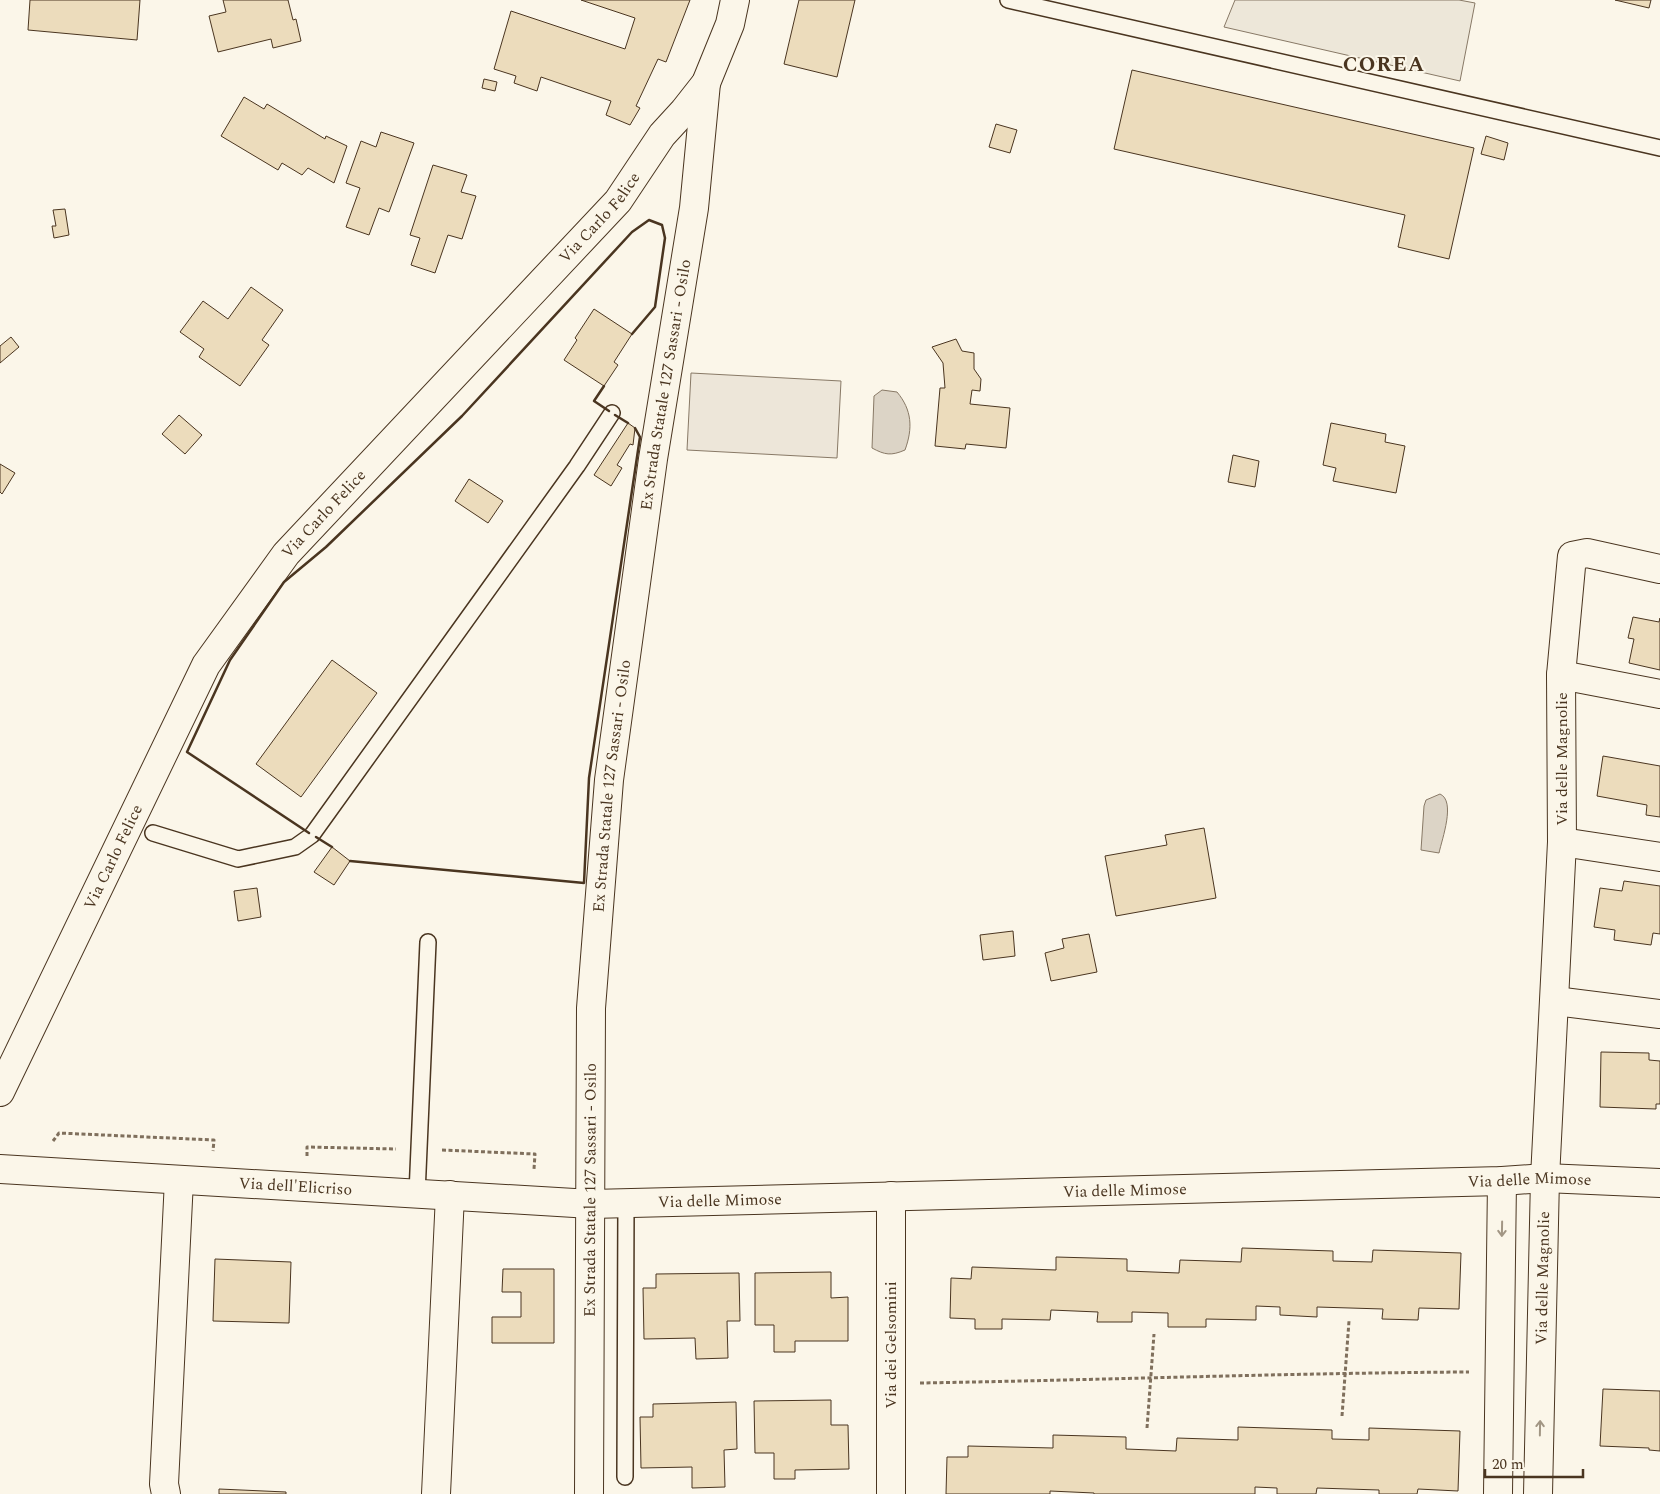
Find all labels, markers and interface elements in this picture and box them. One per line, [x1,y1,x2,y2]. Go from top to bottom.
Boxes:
district label: COREA [1343,49,1425,81]
street label: Via Carlo Felice [553,167,646,269]
street label: Ex Strada Statale 127 Sassari - Osilo [634,257,697,512]
street label: Via Carlo Felice [276,464,372,564]
street label: Ex Strada Statale 127 Sassari - Osilo [587,658,637,913]
street label: Via delle Magnolie [1550,692,1574,826]
street label: Via Carlo Felice [78,800,149,914]
street label: Ex Strada Statale 127 Sassari - Osilo [578,1063,603,1317]
street label: Via delle Mimose [1467,1166,1592,1194]
street label: Via dell'Elicriso [238,1171,353,1202]
street label: Via delle Mimose [1062,1177,1187,1204]
street label: Via delle Mimose [658,1187,782,1214]
street label: Via delle Magnolie [1529,1211,1556,1345]
one-way arrow [1497,1221,1507,1237]
street label: Via dei Gelsomini [879,1281,903,1409]
one-way arrow [1535,1420,1544,1436]
scale bar [1485,1446,1582,1478]
text: 20 m [1492,1453,1524,1476]

